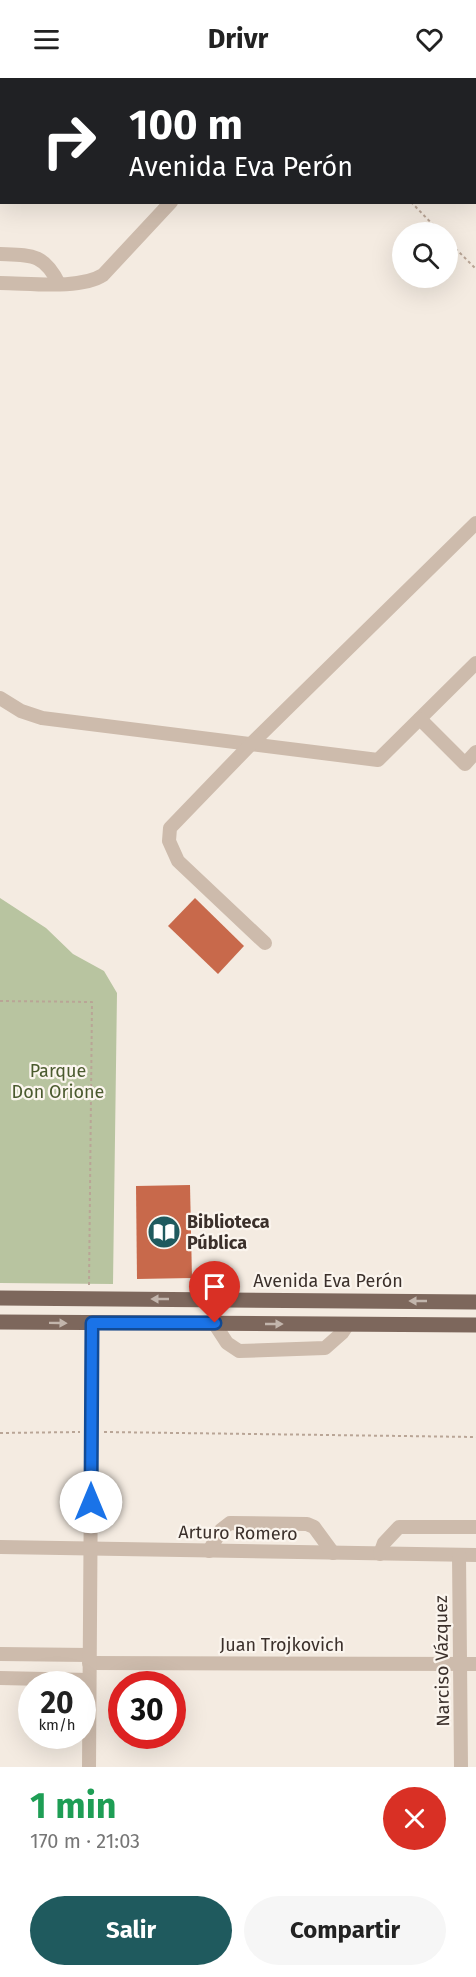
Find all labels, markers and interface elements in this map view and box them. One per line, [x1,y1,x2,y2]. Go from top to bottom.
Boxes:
icon: menu [30,23,63,56]
text: Drivr [208,23,268,55]
icon: heart [413,23,446,56]
text: 100 m [129,100,243,150]
icon: right [30,102,108,180]
text: Avenida Eva Perón [129,151,353,183]
map controls [392,222,458,288]
button: search [392,222,458,288]
park label: Parque Don Orione [12,1060,104,1103]
place label: Biblioteca Pública [187,1211,270,1254]
library icon: Biblioteca Pública [146,1214,182,1250]
pin [189,1261,240,1323]
icon: arrive [198,1270,231,1303]
street label: Avenida Eva Perón [253,1270,403,1292]
one-way arrow [150,1295,169,1304]
one-way arrow [408,1296,427,1306]
one-way arrow [49,1318,68,1328]
one-way arrow [265,1319,284,1329]
position arrow [59,1470,123,1534]
street label: Arturo Romero [178,1521,298,1545]
street label: Narciso Vázquez [430,1595,454,1727]
street label: Juan Trojkovich [220,1634,344,1656]
speed limit sign: 30 [108,1671,186,1749]
text: 20 [40,1685,74,1721]
text: km/h [38,1716,76,1734]
text: 1 min [30,1784,117,1828]
button: close [383,1787,446,1850]
text: 170 m · 21:03 [30,1829,140,1853]
button: Salir [30,1896,232,1965]
button: Compartir [244,1896,446,1965]

